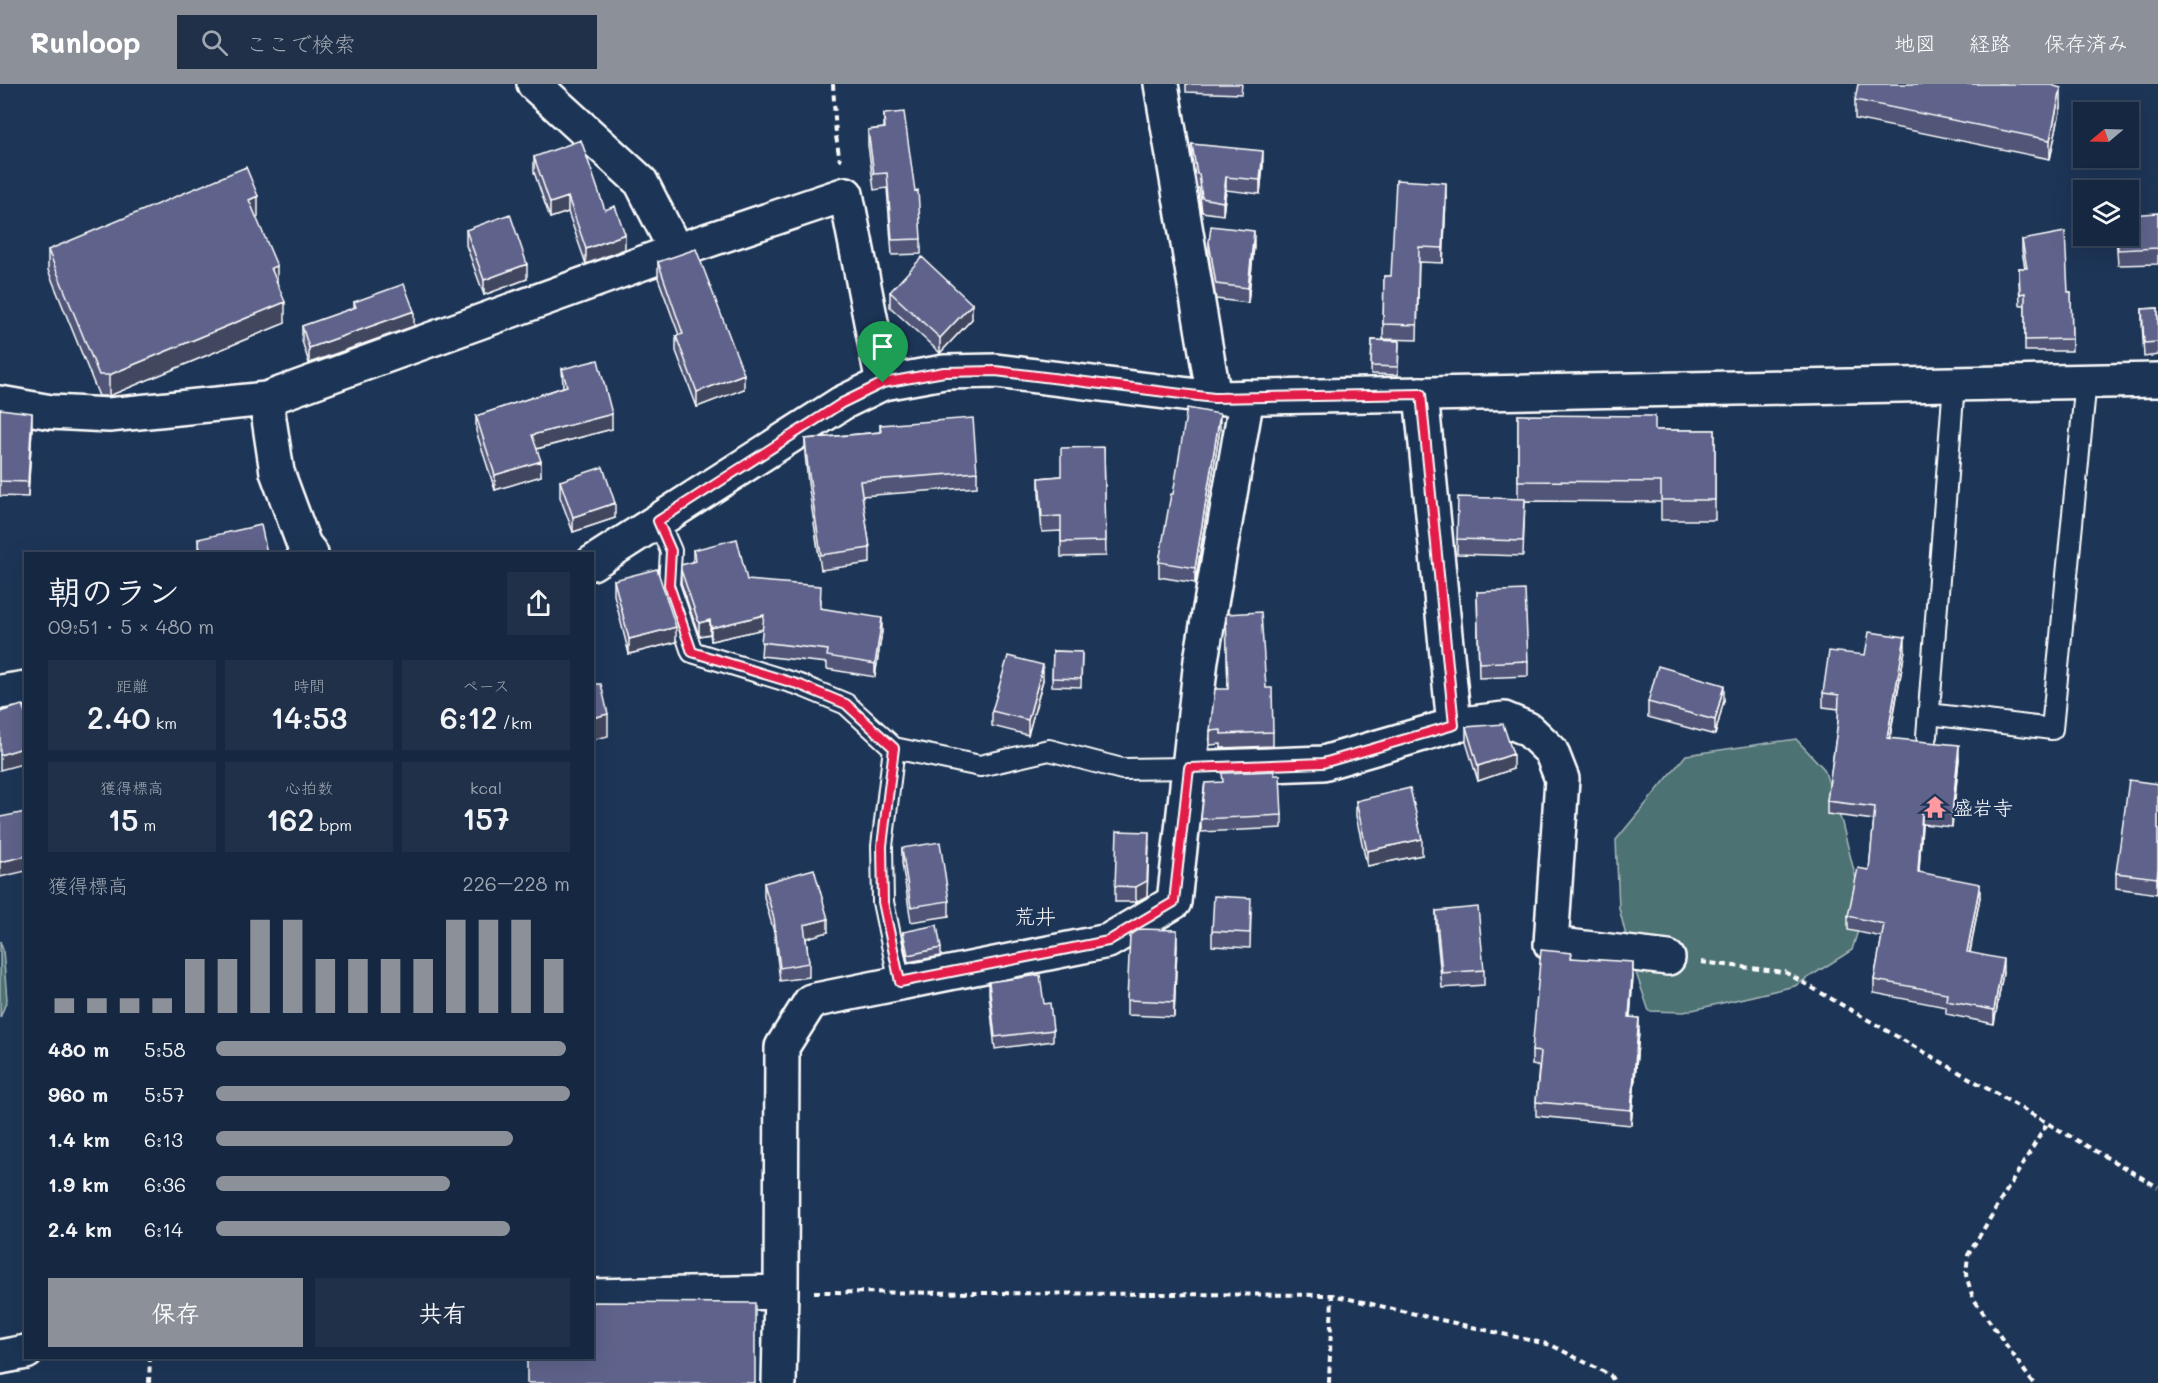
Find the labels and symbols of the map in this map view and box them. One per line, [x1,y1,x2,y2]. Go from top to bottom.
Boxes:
north arrow [2073,102,2139,168]
pin [857,321,908,383]
temple icon: 盛岩寺 [1922,794,1948,820]
place label: 盛岩寺 [1953,794,2013,820]
district label: 荒井 [1014,902,1056,929]

